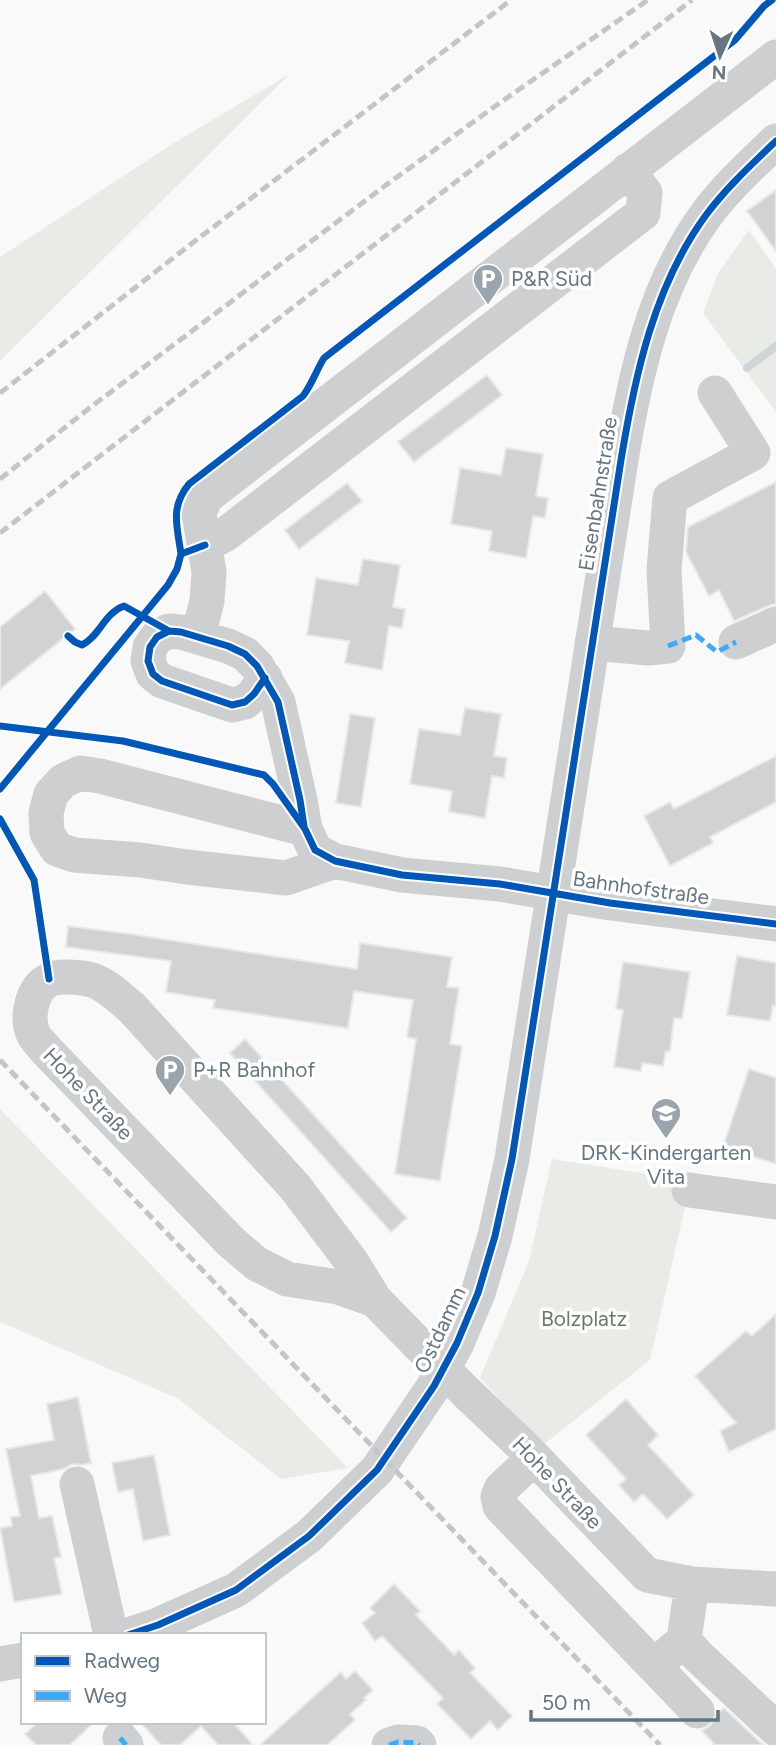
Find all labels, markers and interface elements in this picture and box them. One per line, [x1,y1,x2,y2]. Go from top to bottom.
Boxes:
north arrow [685,21,755,91]
text: N [711,61,727,84]
parking icon: P&R Süd [471,262,505,306]
place label: P&R Süd [511,266,592,291]
street label: Eisenbahnstraße [573,415,622,573]
street label: Bahnhofstraße [571,866,711,909]
street label: Hohe Straße [38,1042,138,1145]
parking icon: P+R Bahnhof [153,1053,187,1097]
place label: P+R Bahnhof [193,1057,315,1082]
school or university icon: DRK-Kindergarten Vita [649,1096,683,1140]
place label: DRK-Kindergarten Vita [581,1140,751,1189]
street label: Ostdamm [409,1282,470,1377]
park label: Bolzplatz [541,1306,627,1331]
street label: Hohe Straße [507,1431,607,1534]
legend [21,1633,266,1724]
text: Radweg [84,1648,160,1673]
scale bar [531,1678,718,1722]
text: Weg [84,1683,127,1708]
text: 50 m [542,1690,591,1715]

